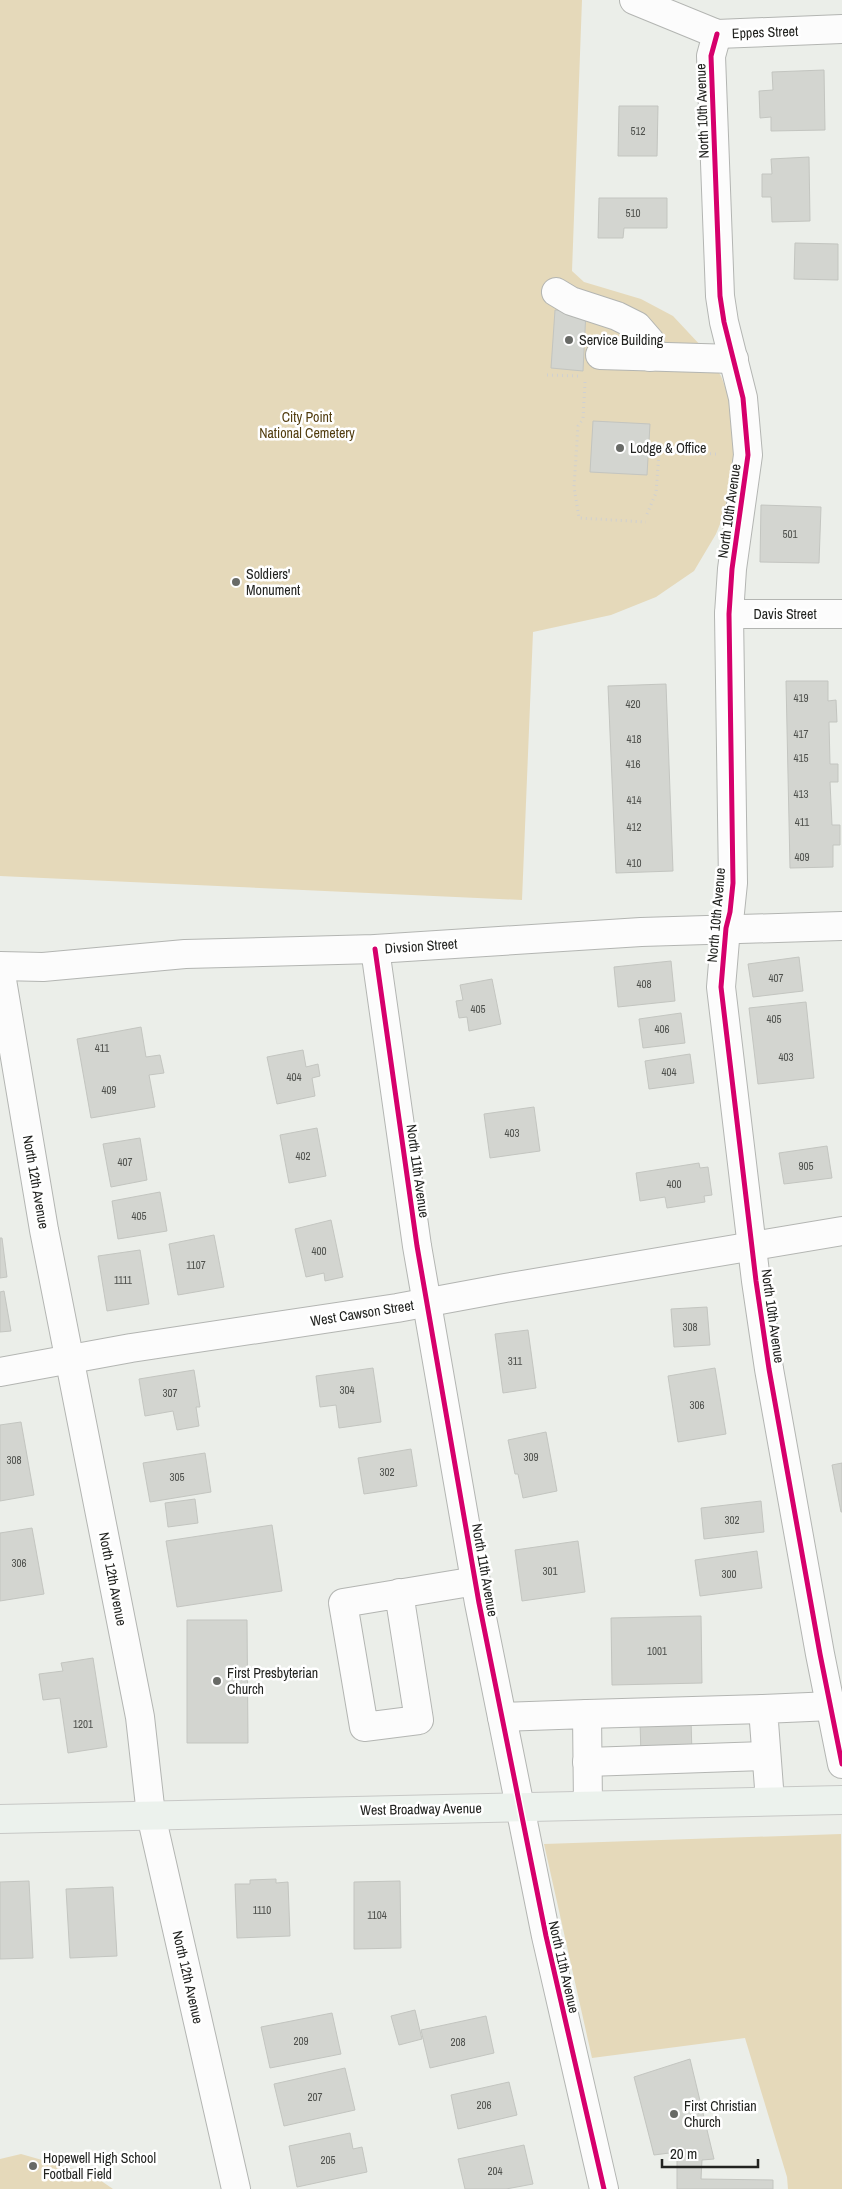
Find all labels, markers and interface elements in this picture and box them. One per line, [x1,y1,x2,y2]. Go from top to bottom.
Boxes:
street label: Eppes Street [732,22,798,42]
street label: North 10th Avenue [691,63,713,159]
house number: 512 [630,124,646,138]
house number: 510 [625,206,641,220]
place label: Service Building [579,331,664,349]
marker: Service Building [563,334,575,346]
park label: City Point National Cemetery [259,408,355,442]
place label: Lodge & Office [630,439,706,457]
marker: Lodge & Office [614,442,626,454]
street label: North 10th Avenue [713,463,745,559]
house number: 501 [782,527,798,541]
place label: Soldiers' Monument [246,565,300,599]
marker: Soldiers' Monument [230,576,242,588]
street label: Davis Street [753,605,817,623]
house number: 419 [793,691,809,705]
house number: 420 [625,697,641,711]
house number: 417 [793,727,809,741]
house number: 418 [626,732,642,746]
house number: 415 [793,751,809,765]
house number: 416 [625,757,641,771]
house number: 413 [793,787,809,801]
house number: 414 [626,793,642,807]
house number: 411 [795,815,809,829]
house number: 412 [626,820,642,834]
house number: 409 [794,850,810,864]
house number: 410 [626,856,642,870]
street label: North 10th Avenue [703,867,729,963]
street label: Divsion Street [384,934,458,958]
house number: 407 [768,971,784,985]
house number: 408 [636,977,652,991]
house number: 405 [470,1002,486,1016]
house number: 405 [766,1012,782,1026]
house number: 406 [654,1022,670,1036]
house number: 411 [95,1041,109,1055]
house number: 403 [778,1050,794,1064]
house number: 404 [661,1065,677,1079]
house number: 404 [286,1070,302,1084]
house number: 409 [101,1083,117,1097]
street label: North 11th Avenue [403,1123,433,1219]
house number: 403 [504,1126,520,1140]
street label: North 12th Avenue [19,1134,53,1230]
house number: 402 [295,1149,311,1163]
house number: 407 [117,1155,133,1169]
house number: 905 [798,1159,814,1173]
house number: 400 [666,1177,682,1191]
house number: 405 [131,1209,147,1223]
house number: 400 [311,1244,327,1258]
house number: 1107 [186,1258,206,1272]
street label: North 10th Avenue [757,1268,789,1364]
house number: 1111 [114,1273,132,1287]
street label: West Cawson Street [309,1296,415,1330]
house number: 308 [682,1320,698,1334]
house number: 311 [508,1354,522,1368]
house number: 304 [339,1383,355,1397]
house number: 307 [162,1386,178,1400]
house number: 306 [689,1398,705,1412]
house number: 309 [523,1450,539,1464]
house number: 308 [6,1453,22,1467]
house number: 302 [379,1465,395,1479]
house number: 305 [169,1470,185,1484]
house number: 302 [724,1513,740,1527]
street label: North 11th Avenue [468,1522,502,1618]
street label: North 12th Avenue [95,1531,131,1627]
house number: 306 [11,1556,27,1570]
house number: 301 [542,1564,558,1578]
house number: 300 [721,1567,737,1581]
house number: 1001 [647,1644,667,1658]
place label: First Presbyterian Church [227,1664,318,1698]
marker: First Presbyterian Church [211,1675,223,1687]
house number: 1201 [73,1717,93,1731]
street label: West Broadway Avenue [360,1799,482,1819]
house number: 1110 [253,1903,271,1917]
house number: 1104 [367,1908,387,1922]
street label: North 11th Avenue [545,1919,583,2015]
street label: North 12th Avenue [169,1929,207,2025]
house number: 209 [293,2034,309,2048]
house number: 208 [450,2035,466,2049]
house number: 207 [307,2090,323,2104]
place label: First Christian Church [684,2097,757,2131]
house number: 206 [476,2098,492,2112]
marker: First Christian Church [668,2108,680,2120]
scale bar [662,2136,758,2168]
text: 20 m [670,2143,697,2164]
place label: Hopewell High School Football Field [43,2149,156,2183]
house number: 205 [320,2153,336,2167]
marker: Hopewell High School Football Field [27,2160,39,2172]
house number: 204 [487,2164,503,2178]

